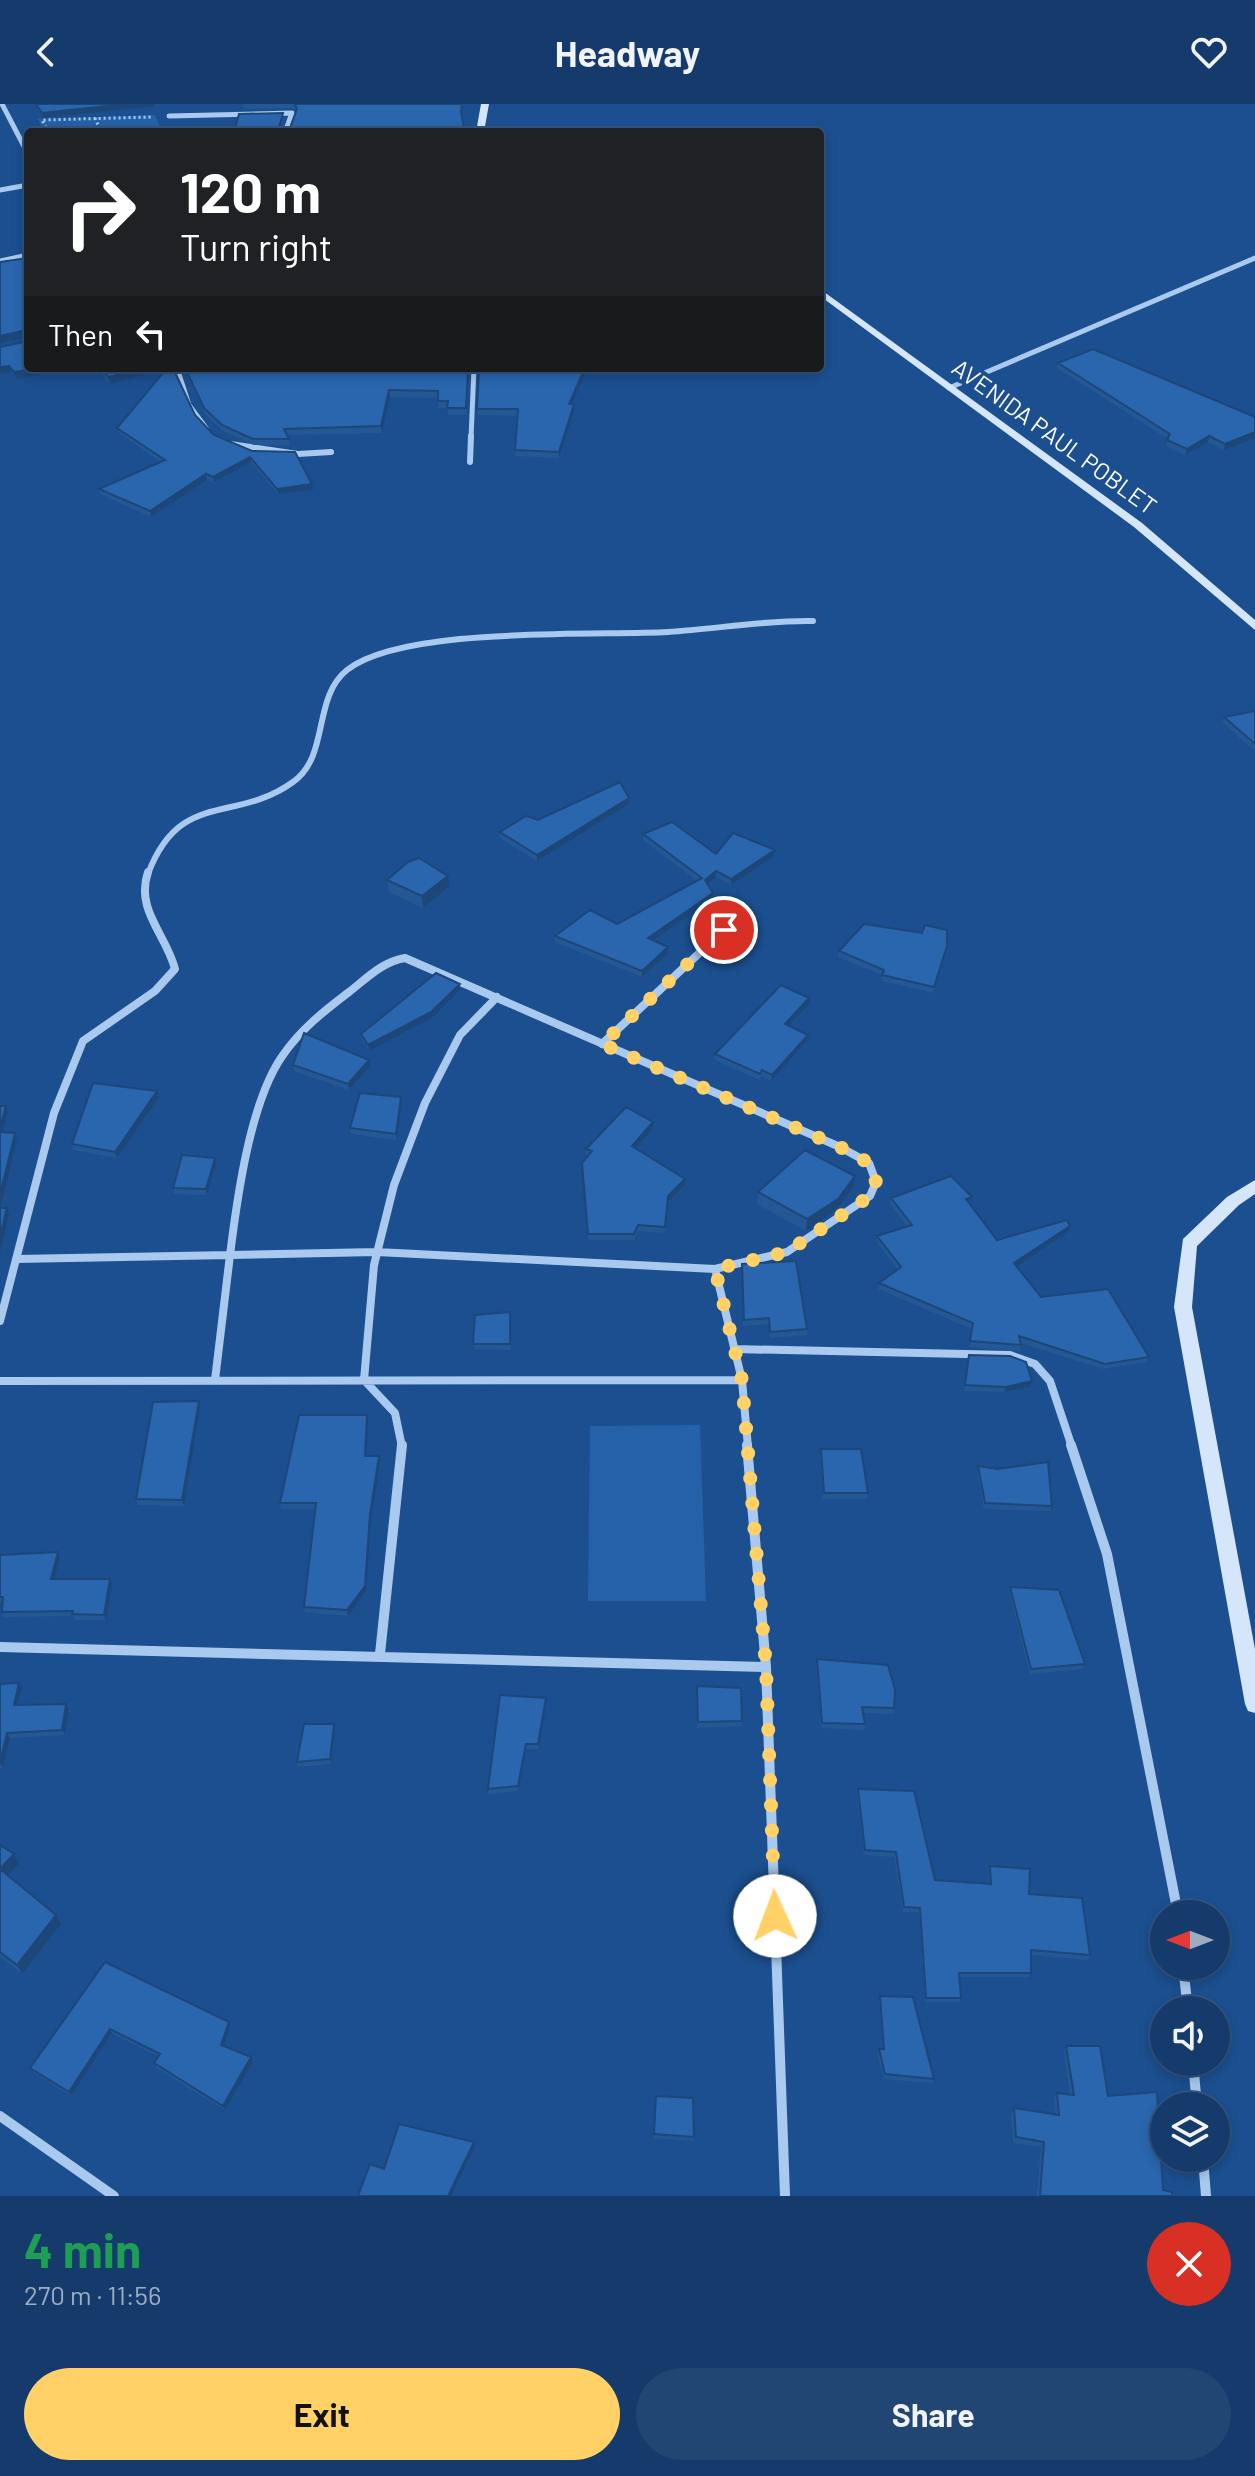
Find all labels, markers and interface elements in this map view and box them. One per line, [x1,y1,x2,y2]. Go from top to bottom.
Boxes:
icon: back [24,30,68,74]
icon: heart [1187,30,1231,74]
text: Headway [555,31,700,74]
text: 120 m [180,157,321,224]
icon: right [48,160,152,264]
text: Turn right [180,225,332,268]
icon: left [129,312,173,356]
text: Then [48,316,113,352]
street label: AVENIDA PAUL POBLET [947,352,1163,520]
pin [690,896,758,964]
icon: arrive [702,908,746,952]
position arrow [733,1874,817,1958]
north arrow [1150,1900,1230,1980]
map controls [1150,1900,1230,2172]
button: sound [1150,1996,1230,2076]
button: layers [1150,2092,1230,2172]
text: 4 min [24,2220,141,2278]
button: close [1147,2222,1231,2306]
text: 270 m · 11:56 [24,2279,161,2310]
button: Exit [24,2368,620,2460]
button: Share [636,2368,1231,2460]

